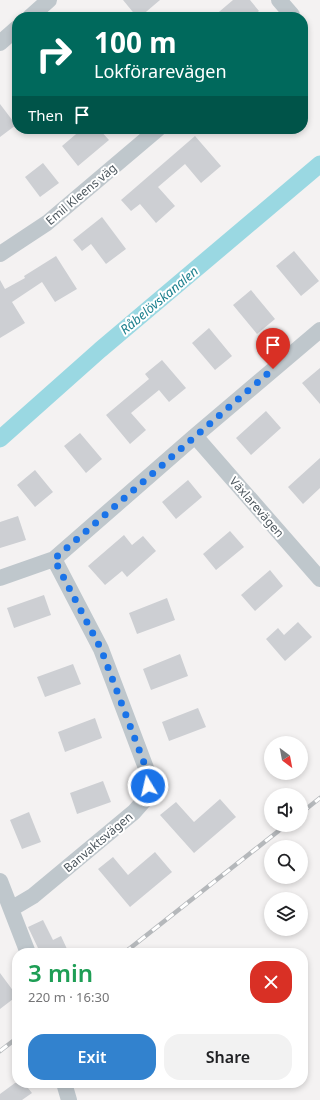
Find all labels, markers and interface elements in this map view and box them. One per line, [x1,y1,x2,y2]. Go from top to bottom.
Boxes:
text: 100 m [94,23,177,61]
icon: right [28,28,80,80]
text: Lokförarevägen [94,59,227,83]
icon: arrive [71,104,93,126]
text: Then [28,105,63,125]
street label: Emil Kleens väg [42,159,120,229]
water label: Råbelövskanalen [116,262,202,338]
pin [256,328,290,369]
icon: arrive [262,334,284,356]
street label: Växlarevägen [226,473,288,541]
north arrow [264,736,308,780]
map controls [264,736,308,936]
position arrow [127,765,169,807]
button: sound [264,788,308,832]
street label: Banvaktsvägen [60,808,136,876]
button: search [264,840,308,884]
button: layers [264,892,308,936]
text: 3 min [28,956,93,989]
button: close [250,961,292,1003]
text: 220 m · 16:30 [28,988,109,1006]
button: Exit [28,1034,156,1080]
button: Share [164,1034,292,1080]

